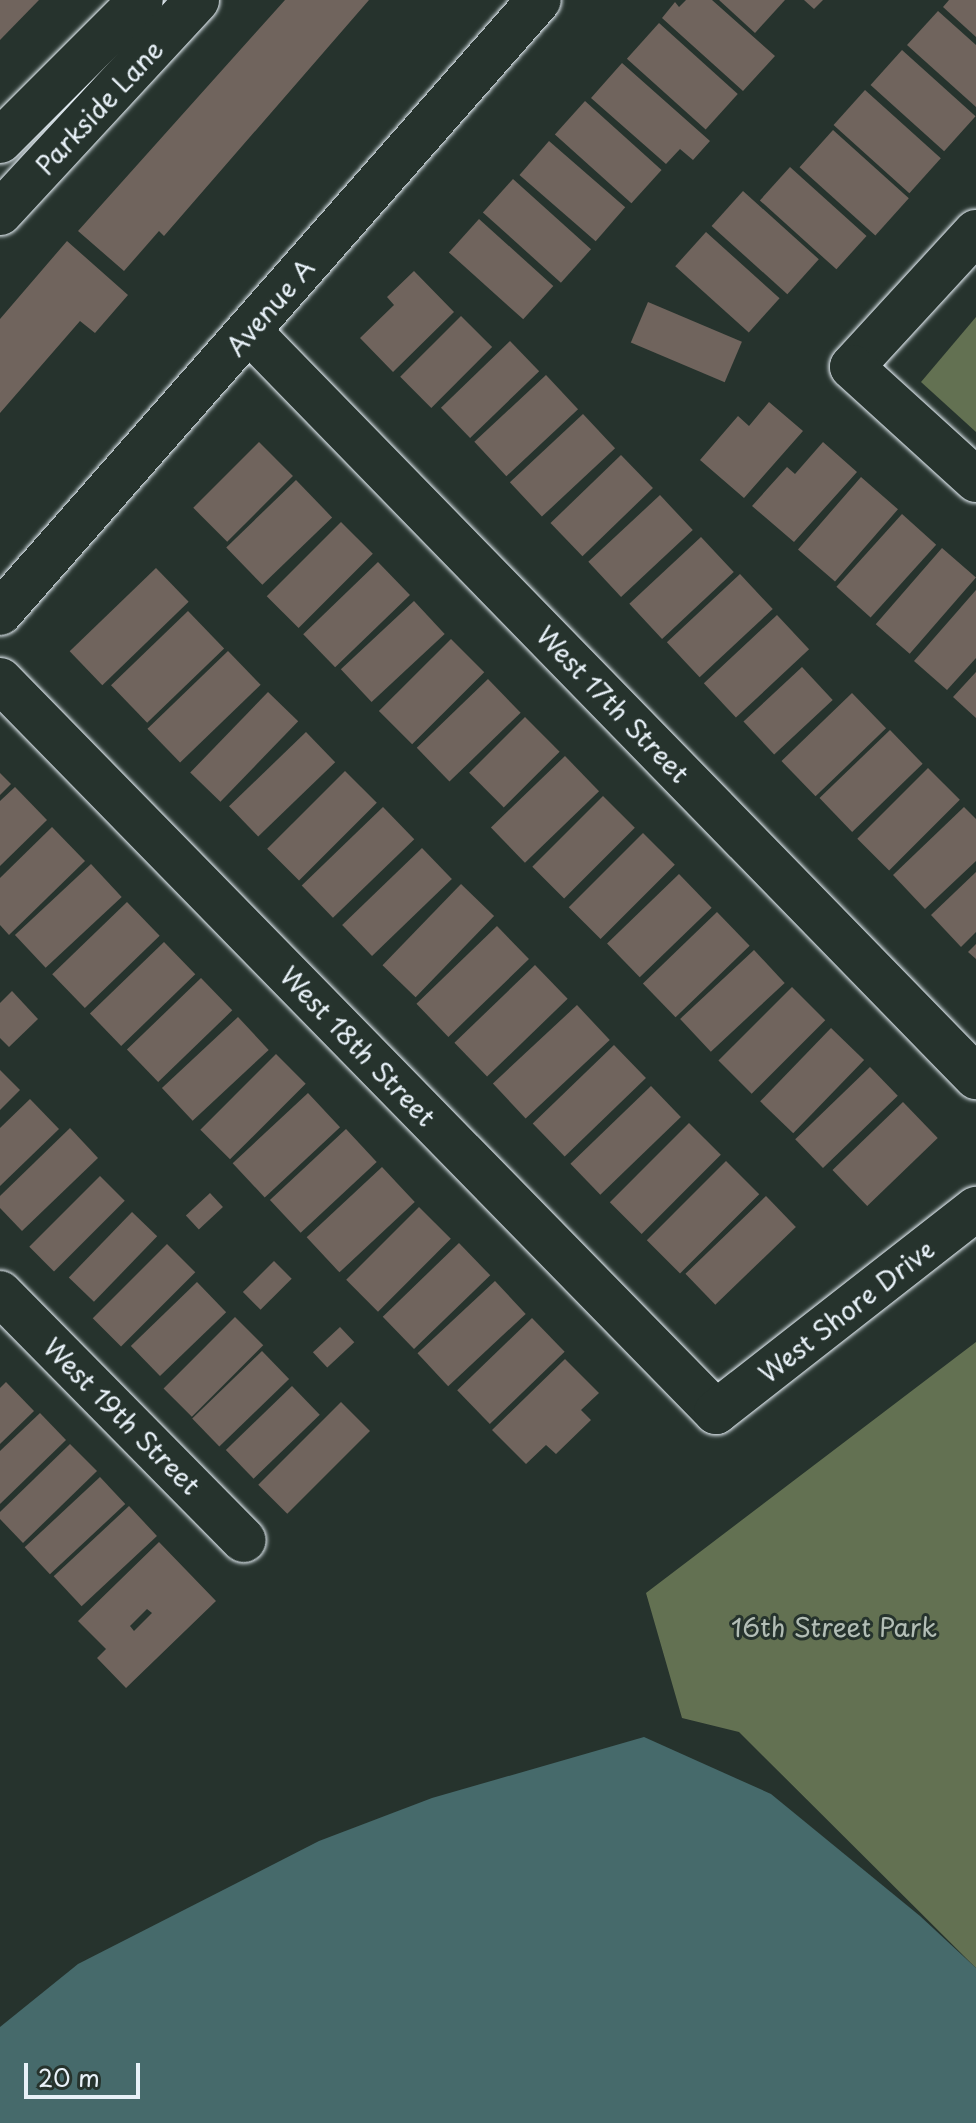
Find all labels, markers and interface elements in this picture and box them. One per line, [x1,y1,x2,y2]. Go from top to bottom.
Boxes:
street label: Parkside Lane [28,33,170,181]
street label: Avenue A [220,252,320,362]
street label: West 17th Street [530,619,696,789]
street label: West 18th Street [274,960,442,1132]
street label: West Shore Drive [751,1232,941,1390]
street label: West 19th Street [38,1332,206,1500]
park label: 16th Street Park [730,1611,938,1643]
scale bar [28,2047,144,2097]
text: 20 m [38,2059,100,2095]

